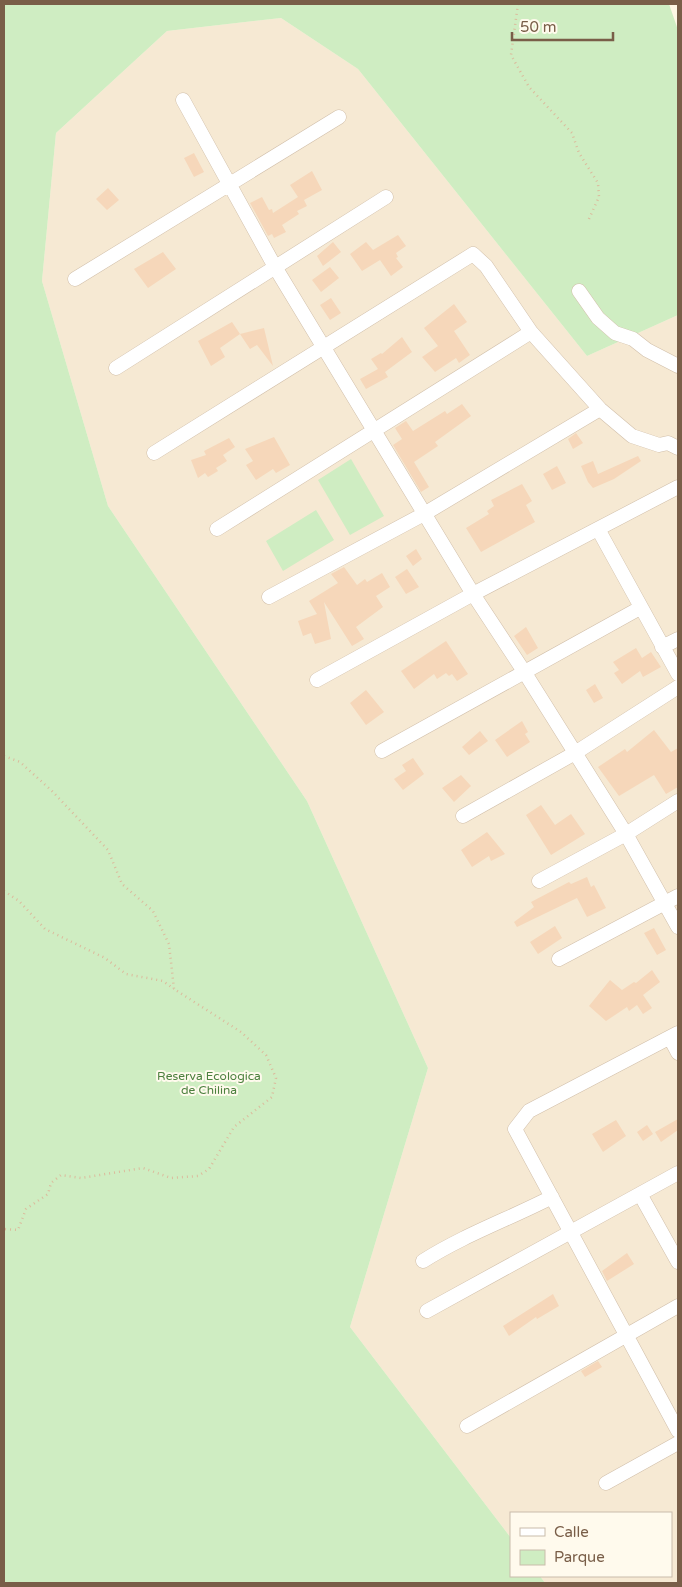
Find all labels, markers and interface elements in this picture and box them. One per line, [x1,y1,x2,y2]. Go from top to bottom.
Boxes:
scale bar [512,10,613,42]
text: 50 m [520,18,557,36]
park label: Reserva Ecologica de Chilina [157,1069,261,1097]
legend [510,1512,672,1577]
text: Calle [554,1523,589,1541]
text: Parque [554,1548,605,1566]

